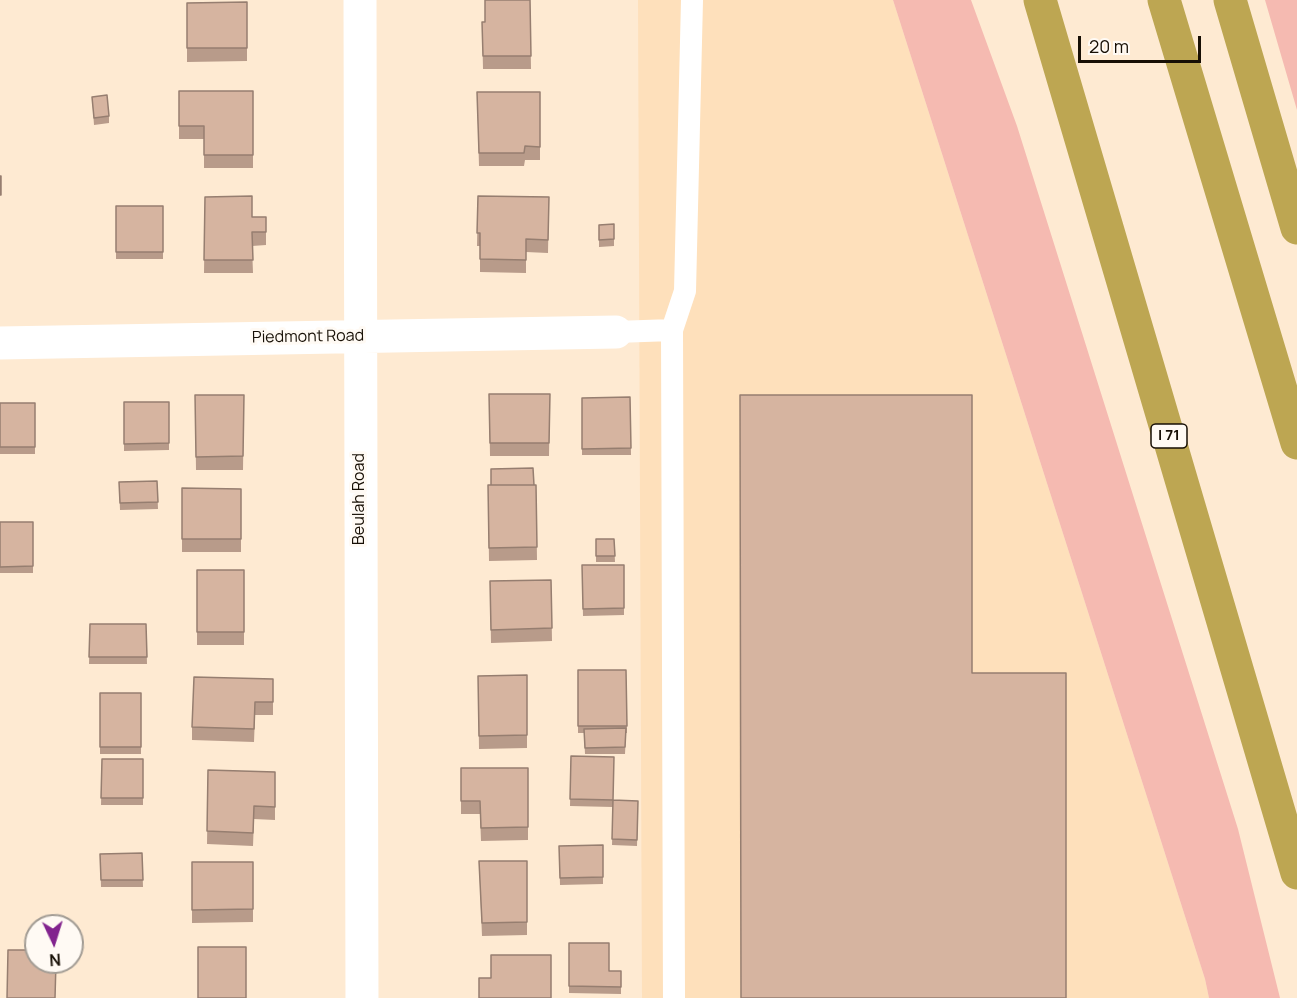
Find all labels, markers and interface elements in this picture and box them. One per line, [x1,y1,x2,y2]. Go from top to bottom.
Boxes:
scale bar [1081,24,1204,62]
text: 20 m [1089,34,1129,58]
street label: Piedmont Road [252,326,364,348]
road number: I 71 [1151,424,1187,448]
street label: Beulah Road [350,453,370,545]
north arrow [24,914,84,974]
text: N [49,949,62,971]

